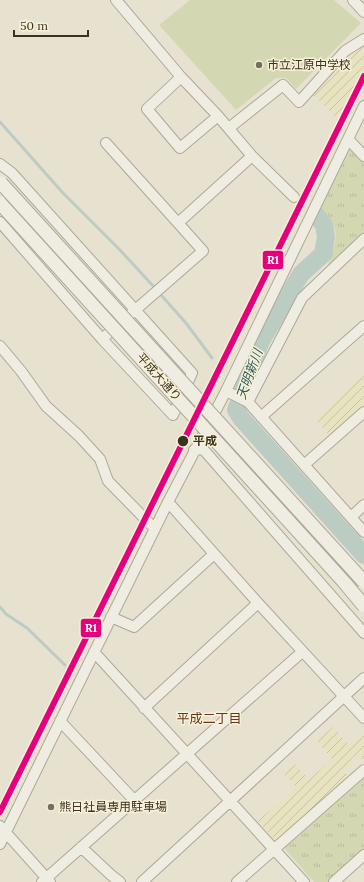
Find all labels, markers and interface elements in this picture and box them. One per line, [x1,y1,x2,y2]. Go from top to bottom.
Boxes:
scale bar [14,12,88,38]
text: 50 m [20,18,48,33]
place label: 市立江原中学校 [267,57,351,72]
marker: 市立江原中学校 [254,60,264,70]
line badge: R1 [262,250,284,270]
text: R1 [267,253,280,267]
water label: 天明新川 [233,345,267,402]
street label: 平成大通り [134,349,185,404]
place label: 平成 [193,433,217,448]
marker: 平成 [176,434,190,448]
line badge: R1 [80,618,102,638]
text: R1 [85,621,98,635]
district label: 平成二丁目 [176,710,242,727]
place label: 熊日社員専用駐車場 [59,799,167,814]
marker: 熊日社員専用駐車場 [46,802,56,812]

